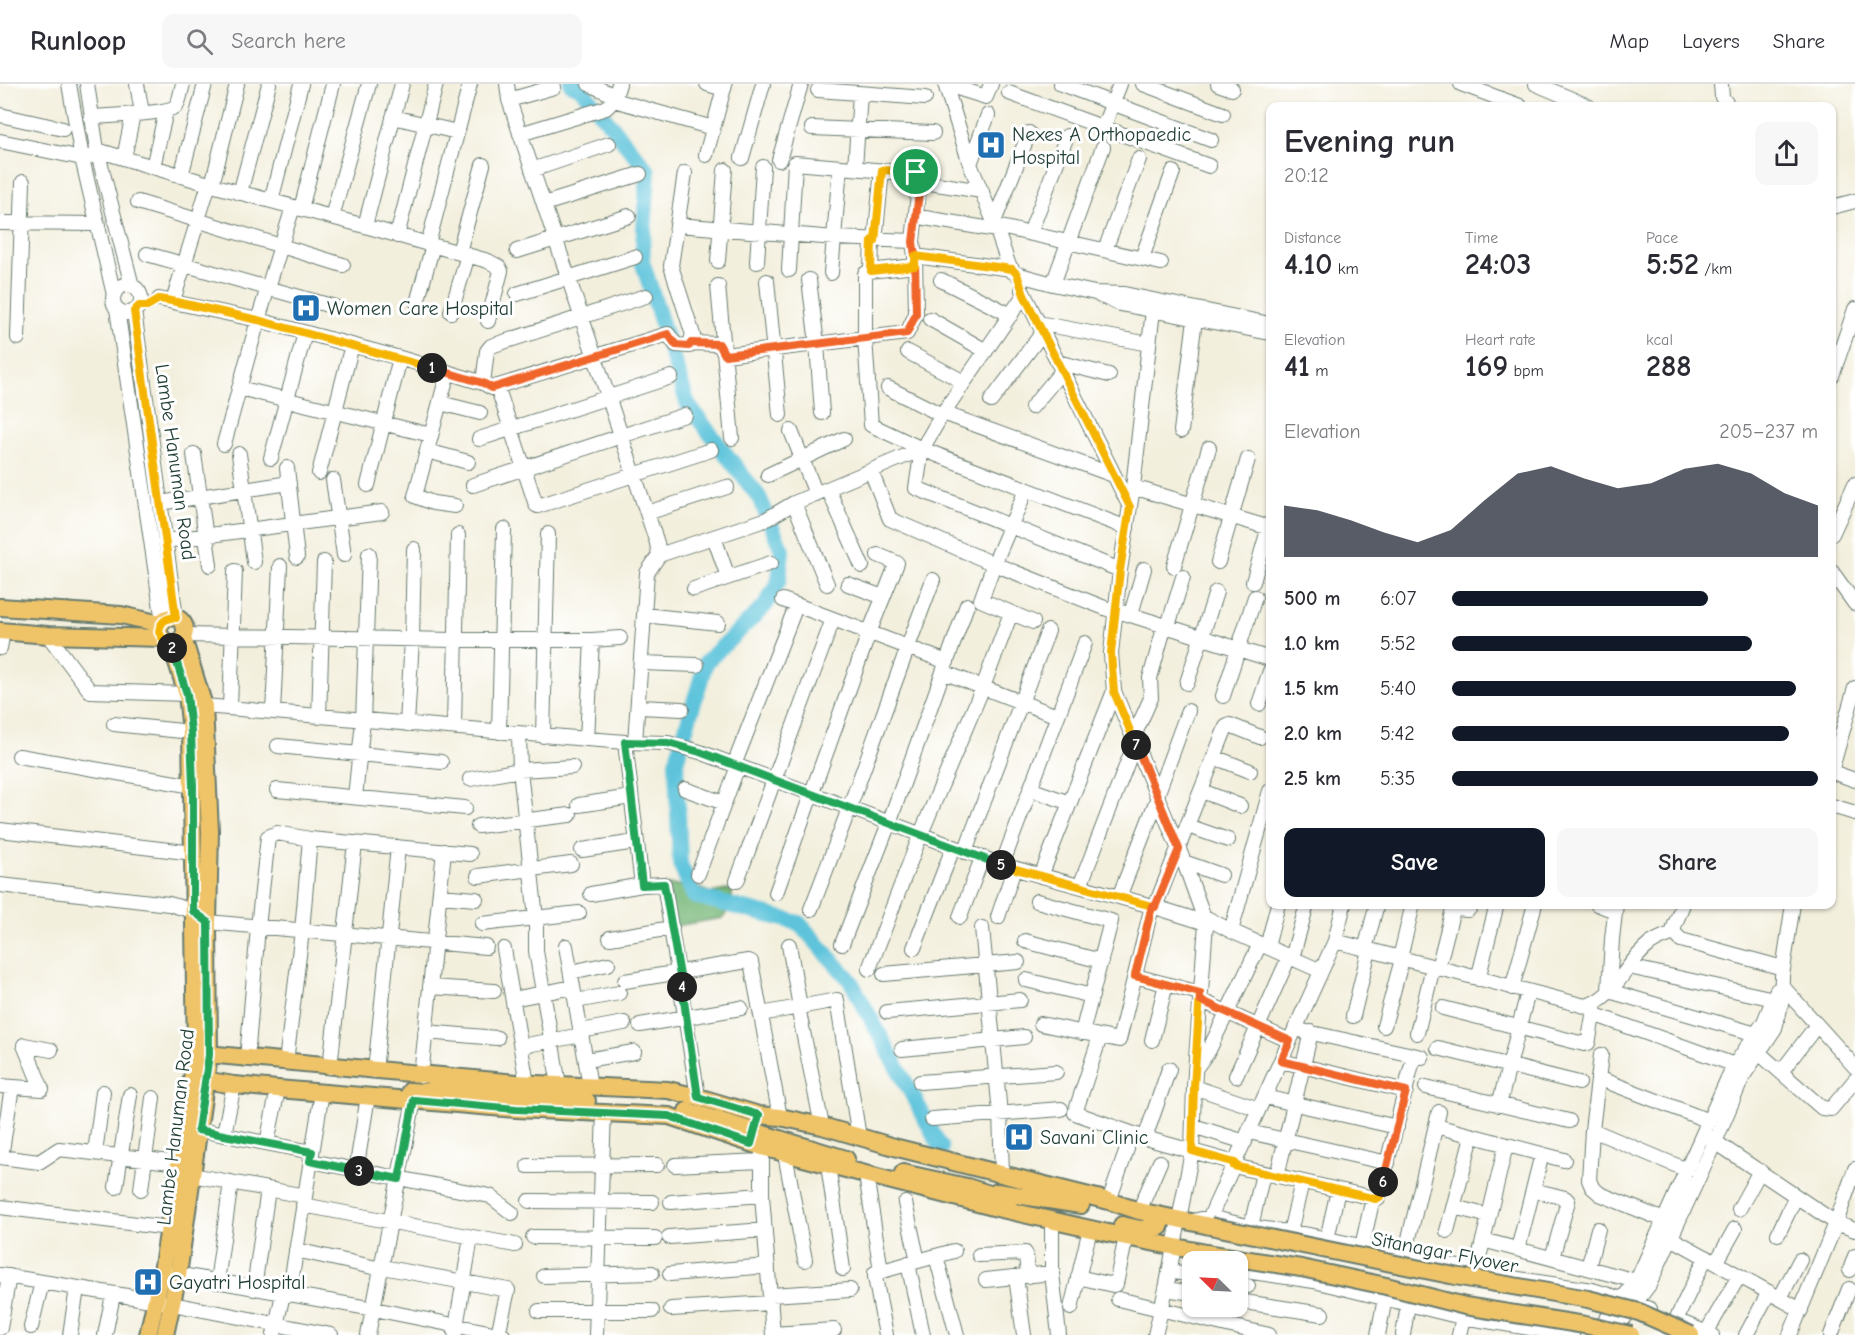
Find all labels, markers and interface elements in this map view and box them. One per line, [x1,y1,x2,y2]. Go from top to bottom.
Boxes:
search box [162,14,582,68]
text: Runloop [30,25,126,57]
icon: search [183,25,216,58]
text: Search here [231,28,346,54]
text: Map [1610,29,1649,53]
text: Layers [1682,29,1740,53]
text: Share [1773,29,1825,53]
text: Evening run [1284,122,1455,160]
button: share [1755,122,1818,185]
place label: Nexes A Orthopaedic Hospital [1012,123,1191,169]
hospital icon: Nexes A Orthopaedic Hospital [975,129,1007,161]
pin [890,146,941,197]
icon: arrive [899,155,932,188]
text: 20:12 [1284,164,1329,187]
text: Distance [1284,229,1341,247]
text: Time [1465,229,1498,247]
text: Pace [1646,229,1678,247]
text: 4.10 [1284,247,1332,282]
text: 24:03 [1465,247,1531,282]
text: 5:52 [1646,247,1699,282]
text: km [1332,260,1359,278]
text: /km [1699,260,1732,278]
hospital icon: Women Care Hospital [290,292,322,324]
place label: Women Care Hospital [327,297,514,320]
text: Elevation [1284,331,1345,349]
text: Heart rate [1465,331,1536,349]
text: kcal [1646,331,1673,349]
text: 41 [1284,349,1310,384]
text: 169 [1465,349,1508,384]
text: 288 [1646,349,1692,384]
pin: 1 [417,353,447,383]
text: 1 [429,359,435,377]
text: m [1310,362,1328,380]
text: bpm [1508,362,1544,380]
street label: Lambe Hanuman Road [150,363,201,562]
text: Elevation [1284,420,1361,443]
text: 205–237 m [1719,420,1818,443]
text: 500 m [1284,587,1341,610]
text: 6:07 [1380,587,1416,610]
text: 1.0 km [1284,632,1340,655]
text: 5:52 [1380,632,1416,655]
pin: 2 [157,633,187,663]
text: 2 [168,639,176,657]
text: 1.5 km [1284,677,1339,700]
text: 5:40 [1380,677,1416,700]
text: 2.0 km [1284,722,1342,745]
text: 5:42 [1380,722,1415,745]
pin: 7 [1121,730,1151,760]
text: 7 [1132,736,1140,754]
text: 2.5 km [1284,767,1341,790]
text: 5:35 [1380,767,1415,790]
button: Save [1284,828,1545,897]
button: Share [1557,828,1818,897]
pin: 5 [986,850,1016,880]
text: 5 [997,856,1005,874]
pin: 4 [667,972,697,1002]
text: 4 [678,978,686,996]
street label: Lambe Hanuman Road [152,1028,199,1227]
hospital icon: Savani Clinic [1003,1121,1035,1153]
place label: Savani Clinic [1040,1126,1149,1149]
pin: 3 [344,1156,374,1186]
text: 3 [355,1162,363,1180]
pin: 6 [1368,1167,1398,1197]
text: 6 [1379,1173,1387,1191]
street label: Sitanagar Flyover [1370,1227,1520,1278]
north arrow [1182,1251,1248,1317]
map controls [1182,1251,1248,1317]
hospital icon: Gayatri Hospital [132,1266,164,1298]
place label: Gayatri Hospital [169,1271,306,1294]

